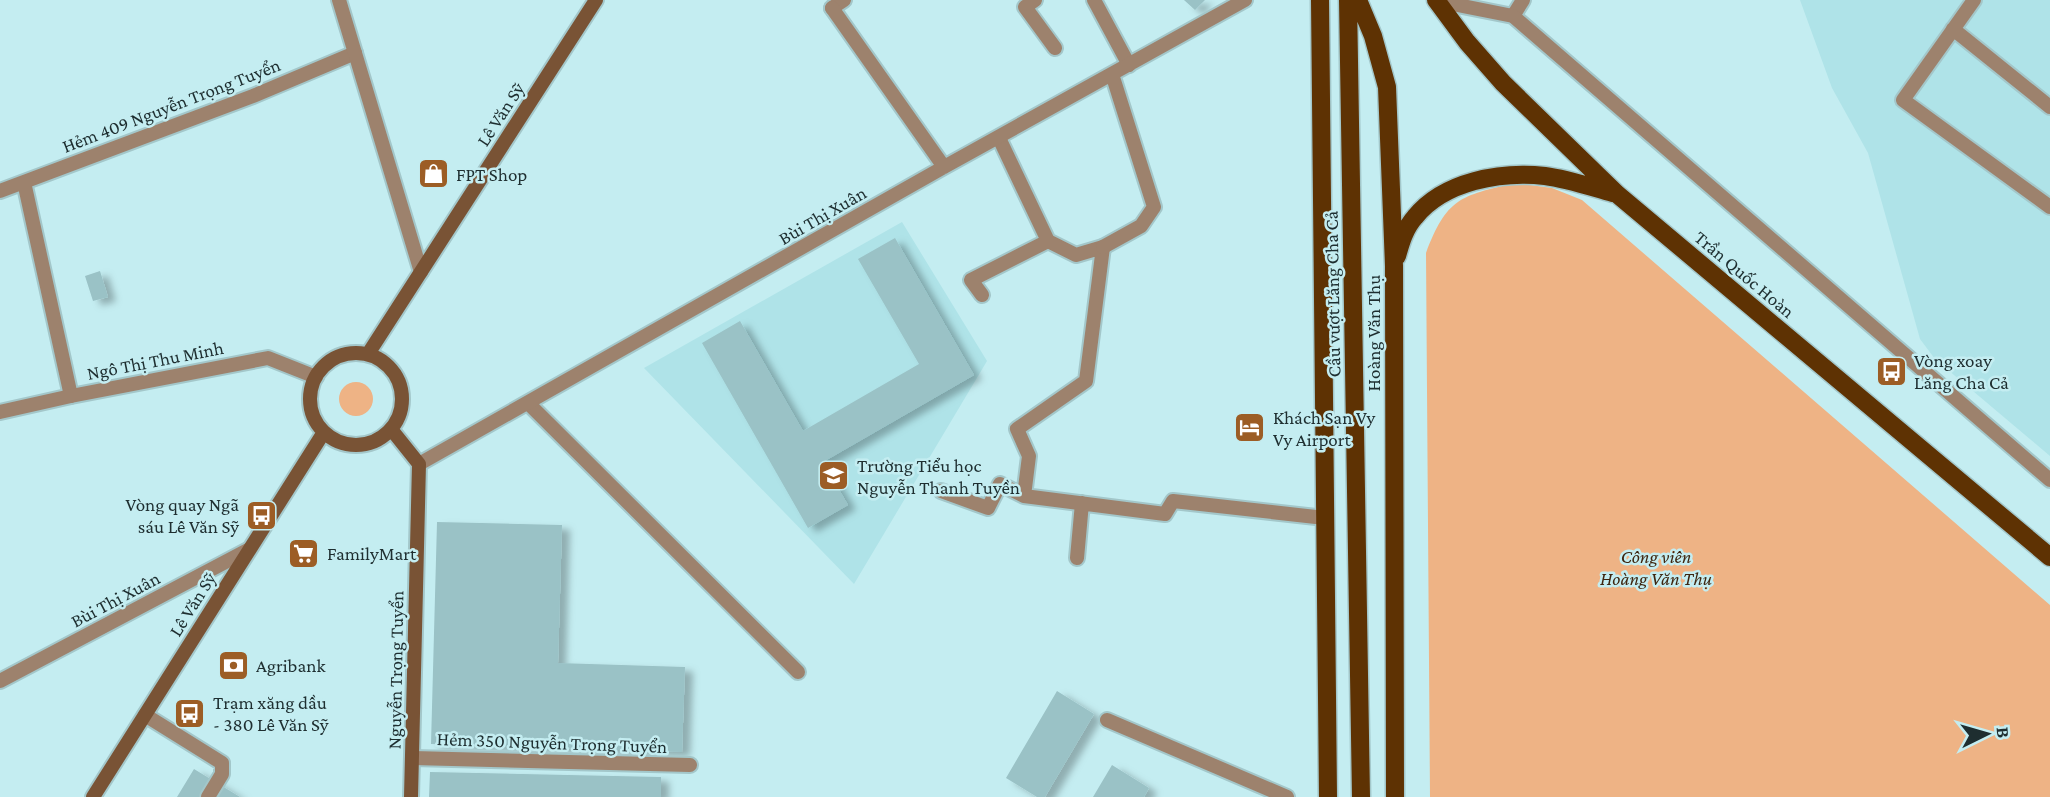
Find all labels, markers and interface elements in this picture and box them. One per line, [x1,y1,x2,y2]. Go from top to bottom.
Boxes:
street label: Hẻm 409 Nguyễn Trọng Tuyển [59,54,283,157]
street label: Lê Văn Sỹ [472,78,529,150]
shop icon: FPT Shop [416,157,450,191]
place label: FPT Shop [456,164,527,185]
street label: Bùi Thị Xuân [775,182,870,249]
street label: Cầu vượt Lăng Cha Cả [1321,210,1344,377]
street label: Trần Quốc Hoàn [1690,227,1799,322]
street label: Hoàng Văn Thụ [1363,275,1384,391]
street label: Ngô Thị Thu Minh [85,337,225,384]
place label: Vòng xoay Lăng Cha Cả [1914,350,2009,393]
bus stop icon: Vòng xoay Lăng Cha Cả [1874,354,1908,388]
place label: Khách Sạn Vy Vy Airport [1273,407,1375,450]
hotel icon: Khách Sạn Vy Vy Airport [1233,411,1267,445]
place label: Trường Tiểu học Nguyễn Thanh Tuyền [857,455,1020,498]
school or university icon: Trường Tiểu học Nguyễn Thanh Tuyền [817,459,851,493]
place label: Vòng quay Ngã sáu Lê Văn Sỹ [126,494,239,537]
bus stop icon: Vòng quay Ngã sáu Lê Văn Sỹ [245,498,279,532]
supermarket icon: FamilyMart [287,536,321,570]
place label: FamilyMart [327,543,417,564]
park label: Công viên Hoàng Văn Thụ [1600,546,1713,589]
street label: Bùi Thị Xuân [67,567,163,632]
street label: Lê Văn Sỹ [165,568,220,640]
street label: Nguyễn Trọng Tuyển [384,590,407,750]
bank icon: Agribank [216,648,250,682]
place label: Agribank [256,655,326,676]
place label: Trạm xăng dầu - 380 Lê Văn Sỹ [213,692,329,735]
bus stop icon: Trạm xăng dầu - 380 Lê Văn Sỹ [173,696,207,730]
north arrow [1952,699,2022,769]
text: B [1992,726,2014,739]
street label: Hẻm 350 Nguyễn Trọng Tuyển [436,728,668,757]

